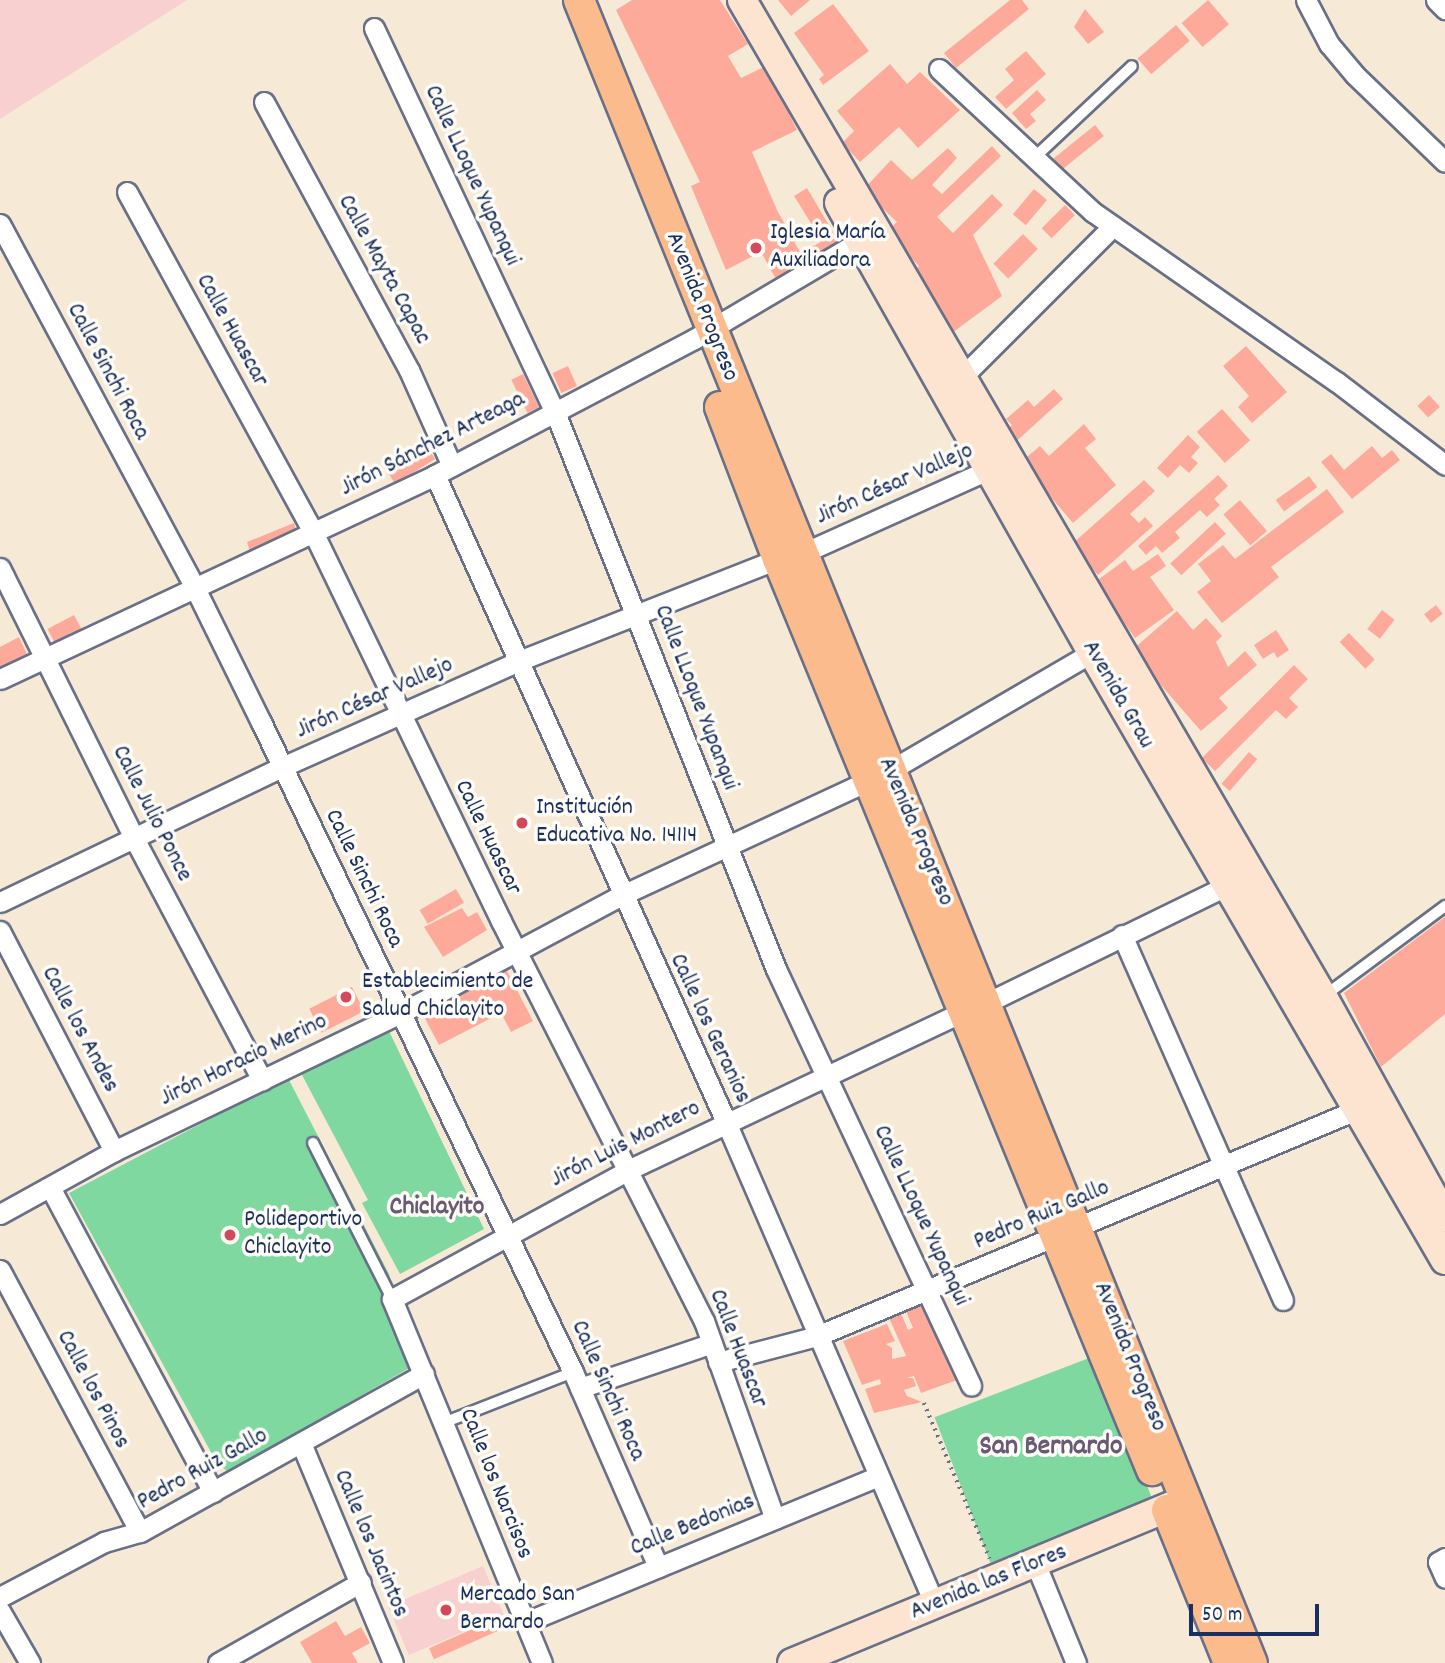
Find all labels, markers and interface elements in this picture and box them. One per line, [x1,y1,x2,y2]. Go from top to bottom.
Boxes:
street label: Calle LLoque Yupanqui [417,81,525,271]
street label: Calle Mayta Capac [330,190,436,350]
place label: Iglesia María Auxiliadora [770,220,885,276]
street label: Avenida Progreso [658,228,744,386]
marker: Iglesia María Auxiliadora [748,240,764,256]
street label: Calle Huascar [188,270,274,392]
street label: Calle Sinchi Roca [59,299,155,445]
street label: Jirón Sánchez Arteaga [336,386,530,504]
street label: Jirón César Vallejo [812,437,978,533]
street label: Calle LLoque Yupanqui [646,601,744,795]
street label: Avenida Grau [1075,636,1159,754]
street label: Jirón César Vallejo [292,651,458,747]
street label: Calle Julio Ponce [104,741,198,887]
street label: Avenida Progreso [871,753,959,911]
street label: Calle Huascar [447,776,527,900]
place label: Institución Educativa No. 14114 [536,795,697,851]
street label: Calle Sinchi Roca [317,805,409,953]
marker: Institución Educativa No. 14114 [514,815,530,831]
street label: Calle los Geranios [662,950,756,1108]
street label: Calle los Andes [34,962,124,1098]
place label: Establecimiento de Salud Chiclayito [362,969,533,1025]
marker: Establecimiento de Salud Chiclayito [336,987,356,1007]
street label: Jirón Horacio Merino [156,1008,332,1114]
street label: Jirón Luis Montero [546,1095,706,1195]
street label: Calle LLoque Yupanqui [866,1121,974,1311]
street label: Pedro Ruiz Gallo [970,1175,1114,1257]
district label: Chiclayito [390,1192,484,1224]
place label: Polideportivo Chiclayito [244,1207,362,1263]
marker: Polideportivo Chiclayito [222,1227,238,1243]
street label: Avenida Progreso [1086,1278,1172,1436]
street label: Calle Huascar [701,1286,773,1412]
street label: Calle Sinchi Roca [563,1316,651,1466]
street label: Calle los Pinos [49,1326,135,1454]
street label: Calle los Narcisos [452,1405,538,1563]
street label: Pedro Ruiz Gallo [133,1422,273,1518]
district label: San Bernardo [980,1431,1122,1465]
street label: Calle los Jacintos [326,1466,414,1622]
street label: Calle Bedonias [627,1488,759,1564]
street label: Avenida las Flores [906,1538,1072,1628]
place label: Mercado San Bernardo [460,1582,575,1638]
scale bar [1193,1590,1322,1634]
text: 50 m [1202,1601,1242,1631]
marker: Mercado San Bernardo [438,1602,454,1618]

